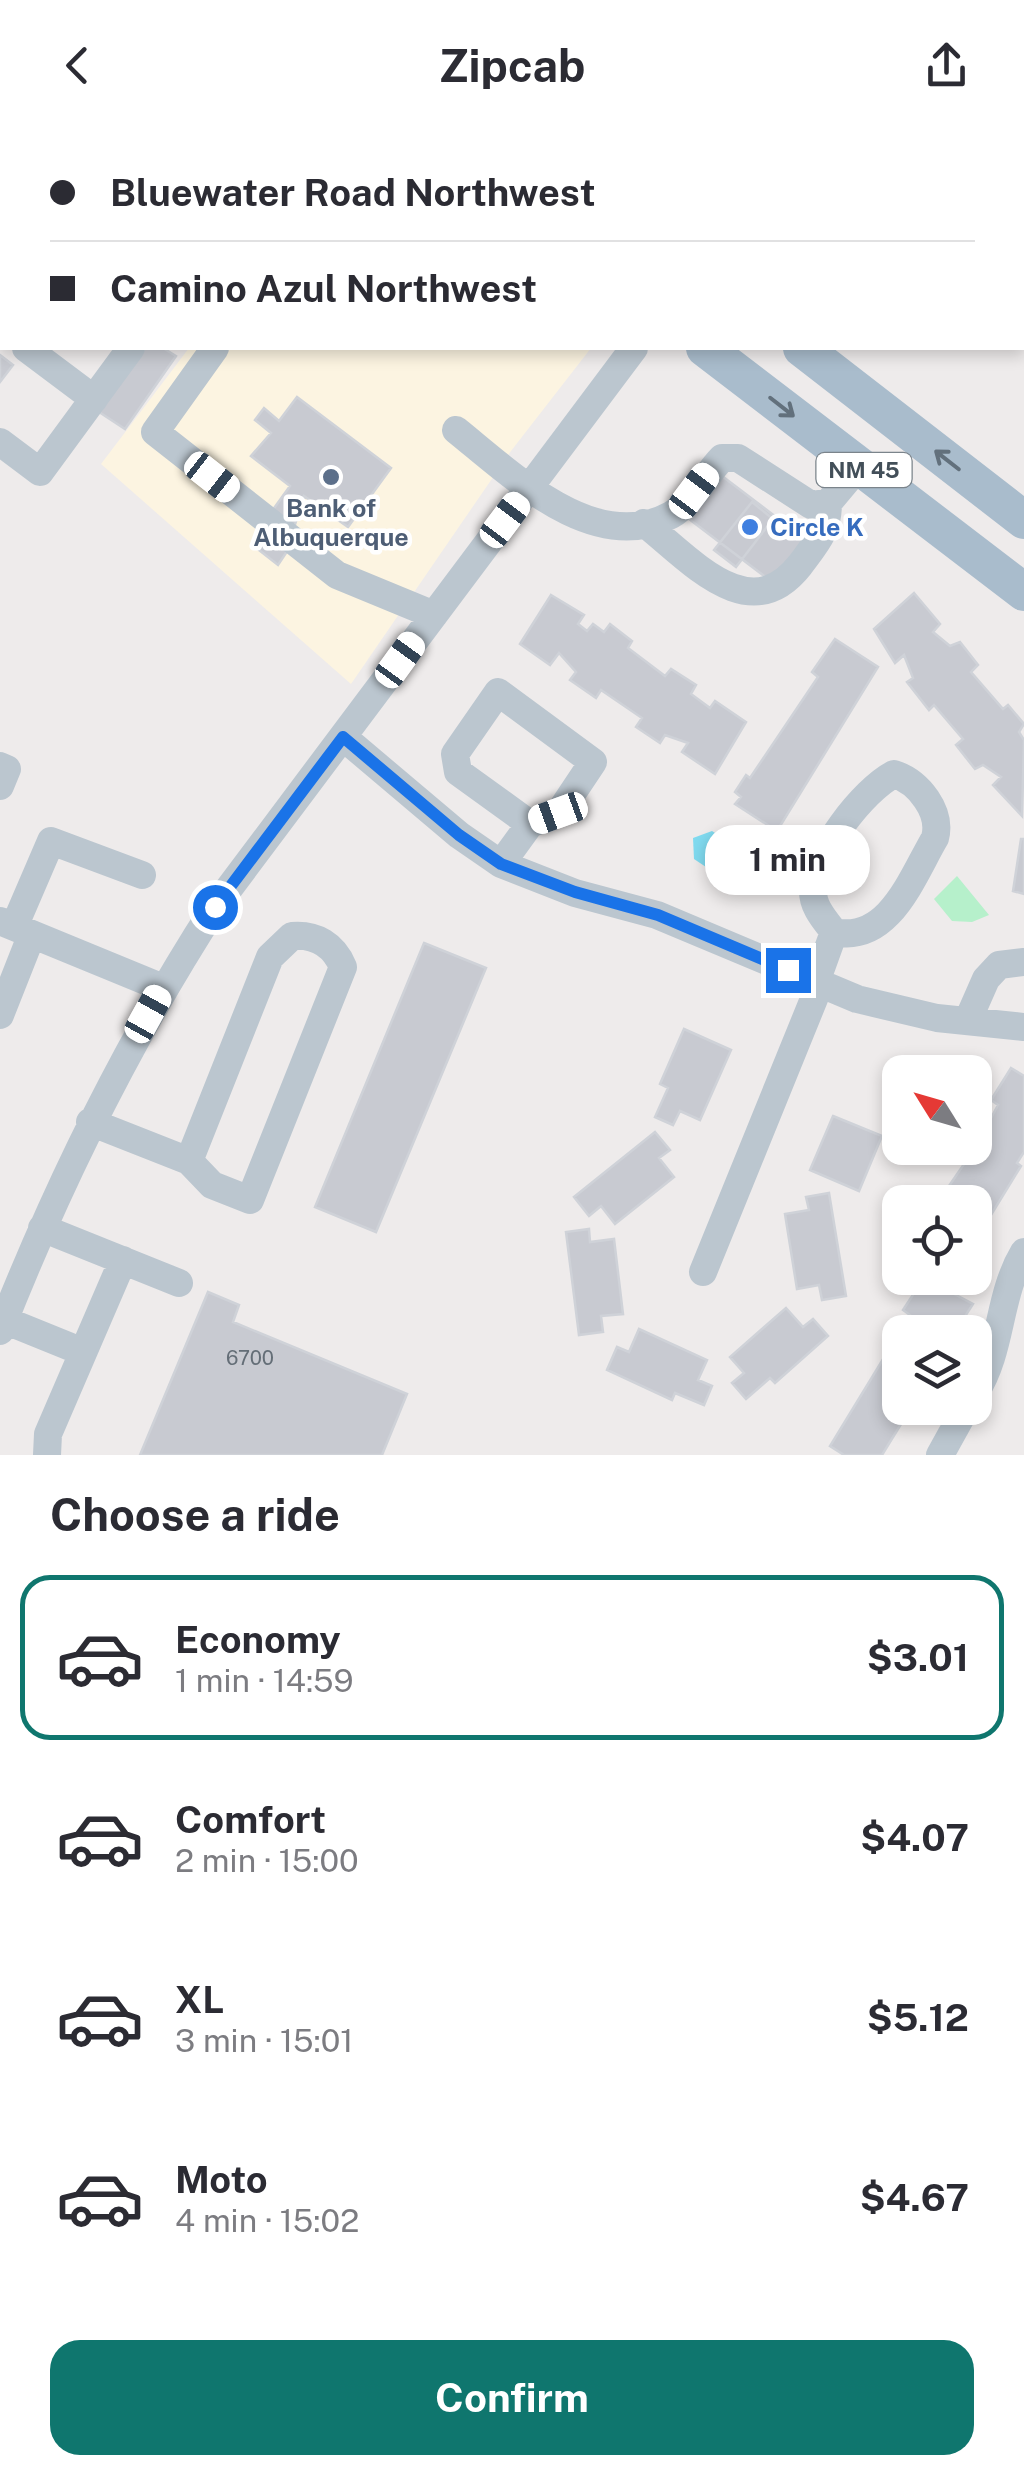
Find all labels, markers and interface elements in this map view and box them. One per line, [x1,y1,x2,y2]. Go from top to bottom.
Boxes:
icon: back [50,38,105,93]
icon: share [919,38,974,93]
text: Zipcab [439,39,585,92]
text: Bluewater Road Northwest [110,170,596,215]
text: Camino Azul Northwest [110,266,537,311]
one-way arrow [768,396,795,417]
car [179,447,245,507]
one-way arrow [934,450,961,471]
road number: NM 45 [816,453,912,487]
car [664,458,724,524]
marker: Bank of Albuquerque [320,466,342,488]
car [475,487,535,553]
place label: Bank of Albuquerque [253,493,409,552]
place label: Circle K [770,512,864,542]
marker: Circle K [739,516,761,538]
car [370,627,430,693]
car [525,789,591,837]
callout: 1 min [706,825,870,895]
text: 1 min [749,841,826,878]
route start [193,885,238,930]
route end [766,948,811,993]
car [120,980,176,1048]
north arrow [882,1055,992,1165]
map controls [882,1055,992,1425]
button: locate [882,1185,992,1295]
button: layers [882,1315,992,1425]
house number: 6700 [226,1346,274,1370]
text: Choose a ride [50,1488,340,1541]
icon: car [55,1613,145,1703]
text: Economy [175,1617,341,1662]
text: $3.01 [867,1635,969,1680]
text: 1 min · 14:59 [175,1662,354,1699]
icon: car [55,1793,145,1883]
text: Comfort [175,1797,326,1842]
text: $4.07 [860,1815,969,1860]
text: 2 min · 15:00 [175,1842,359,1879]
icon: car [55,1973,145,2063]
text: XL [175,1977,224,2022]
text: $5.12 [867,1995,969,2040]
text: 3 min · 15:01 [175,2022,353,2059]
icon: car [55,2153,145,2243]
text: Moto [175,2157,268,2202]
text: $4.67 [860,2175,969,2220]
text: 4 min · 15:02 [175,2202,359,2239]
button: Confirm [50,2340,974,2455]

